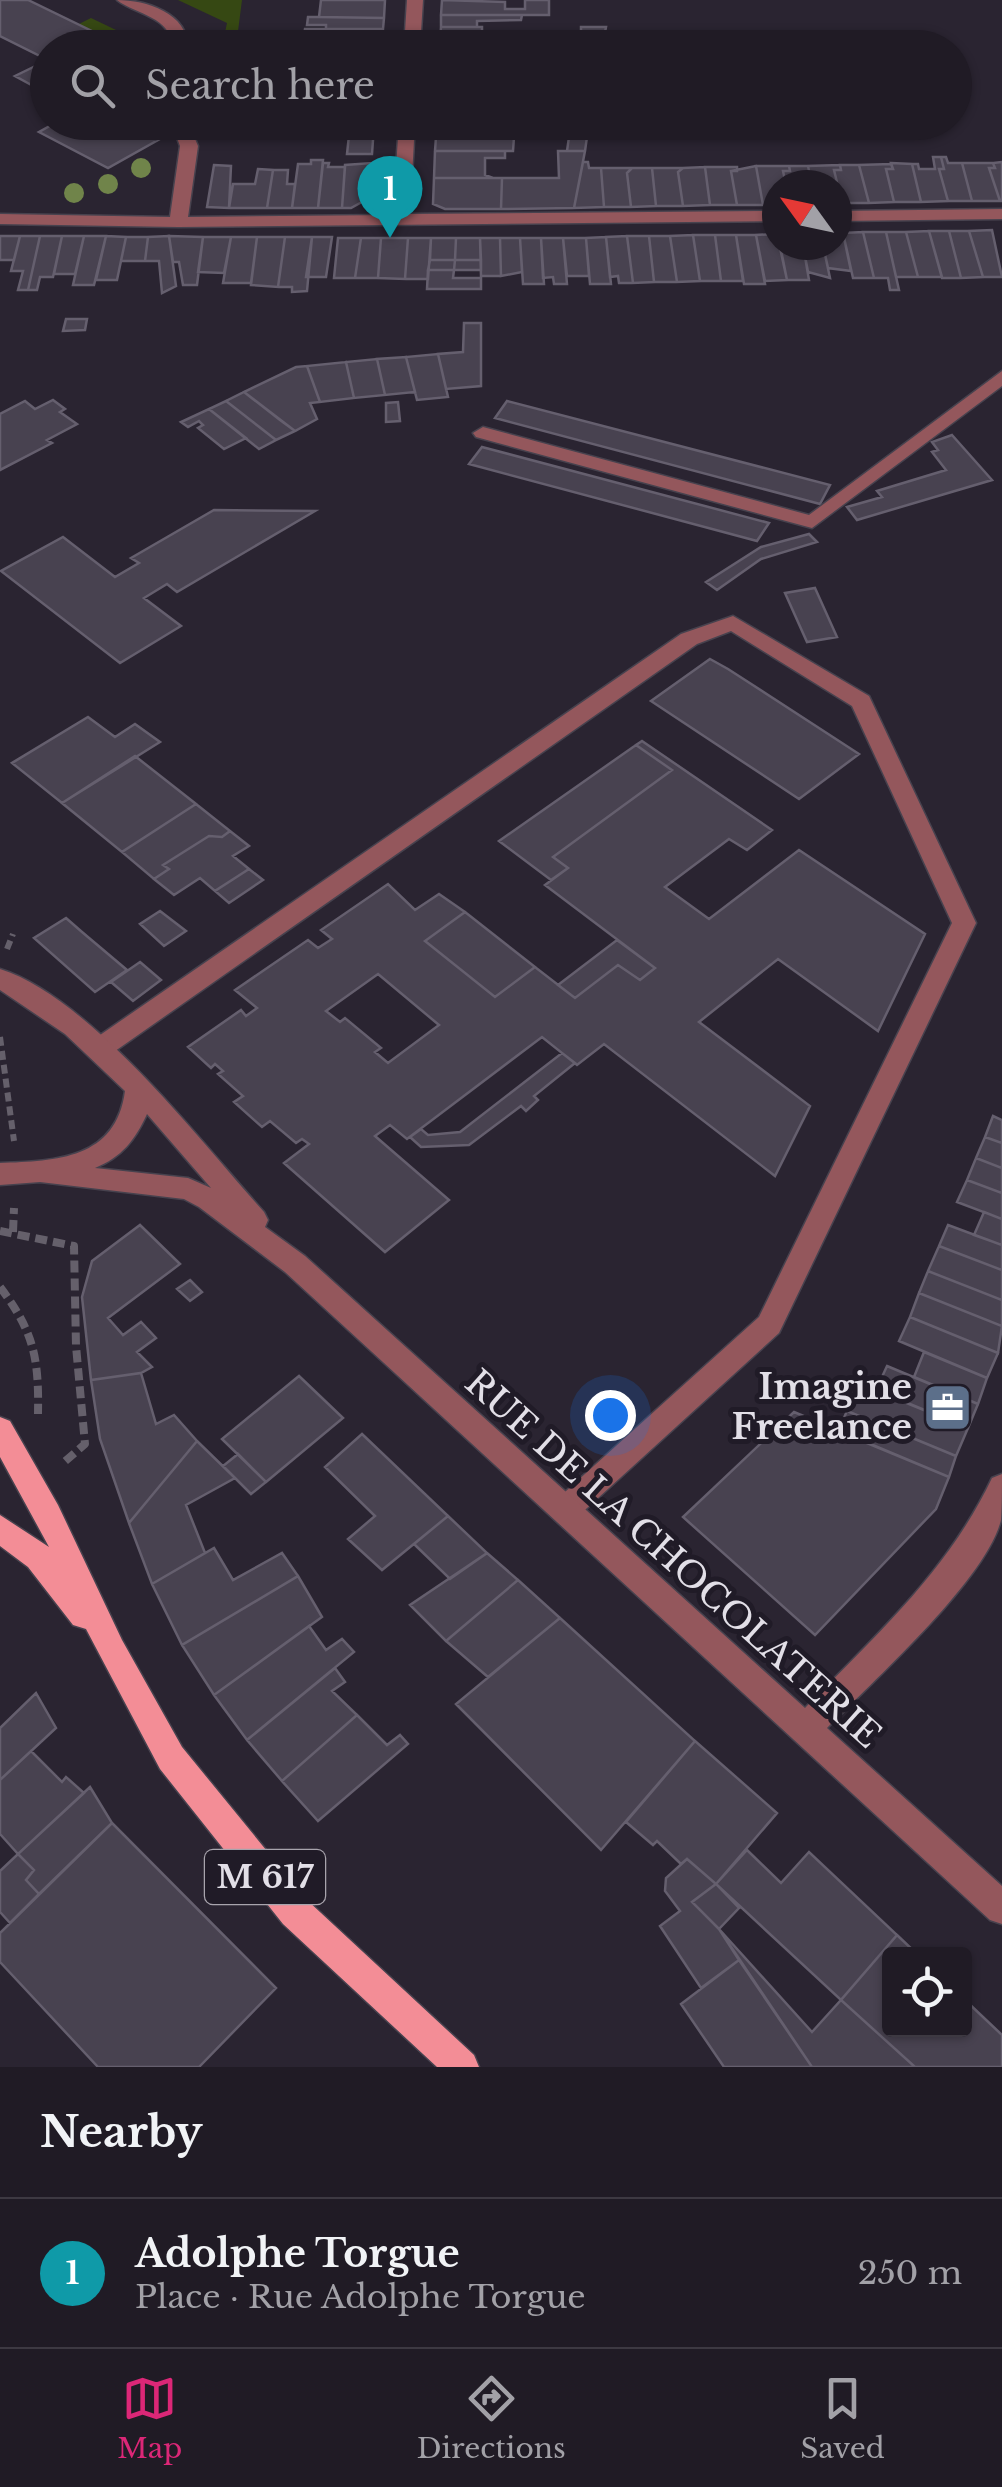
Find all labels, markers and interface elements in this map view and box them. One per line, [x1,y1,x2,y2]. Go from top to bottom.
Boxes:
search box [30,30,972,140]
icon: search [65,58,120,113]
text: Search here [145,62,375,109]
pin: 1 [358,156,422,238]
north arrow [762,170,852,260]
street label: RUE DE LA CHOCOLATERIE [457,1361,890,1757]
place label: Imagine Freelance [732,1365,912,1448]
office icon: Imagine Freelance [921,1381,973,1433]
your location [585,1390,636,1441]
road number: M 617 [205,1850,325,1904]
map controls [882,1947,972,2037]
button: locate [882,1947,972,2037]
text: Nearby [40,2106,203,2158]
text: Adolphe Torgue [135,2230,460,2277]
text: 1 [66,2253,79,2293]
text: 250 m [858,2253,962,2293]
text: Place · Rue Adolphe Torgue [135,2277,586,2317]
tab: Map [117,2371,182,2466]
tab: Directions [417,2371,566,2466]
tab: Saved [800,2371,885,2466]

